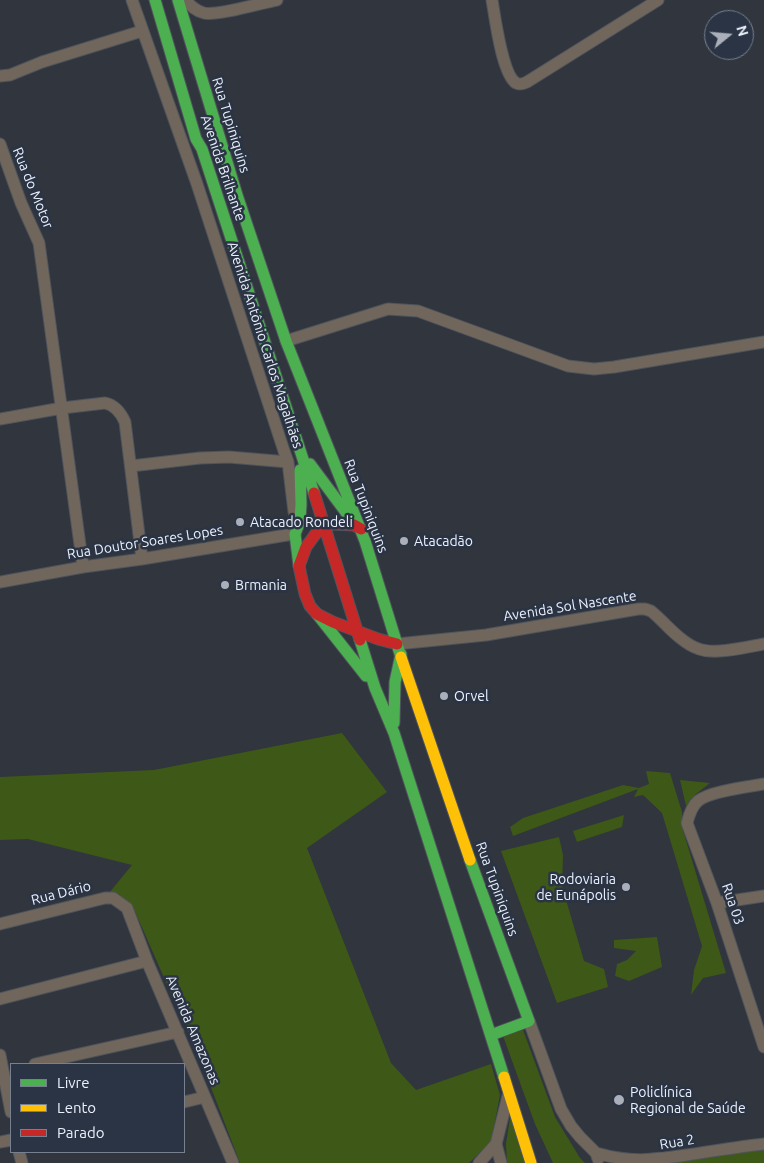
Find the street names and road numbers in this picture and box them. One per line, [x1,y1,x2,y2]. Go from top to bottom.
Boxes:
street label: Rua Tupiniquins [208,75,254,175]
street label: Avenida Brilhante [197,113,249,223]
street label: Rua do Motor [9,145,57,231]
street label: Avenida Antônio Carlos Magalhães [224,239,306,451]
street label: Rua Tupiniquins [340,457,392,555]
street label: Rua Doutor Soares Lopes [66,521,224,563]
street label: Avenida Sol Nascente [502,587,638,625]
street label: Rua Tupiniquins [472,840,522,938]
street label: Rua Dário [29,877,93,909]
street label: Rua 03 [718,881,748,927]
street label: Avenida Amazonas [162,973,224,1087]
street label: Rua 2 [658,1131,696,1153]

